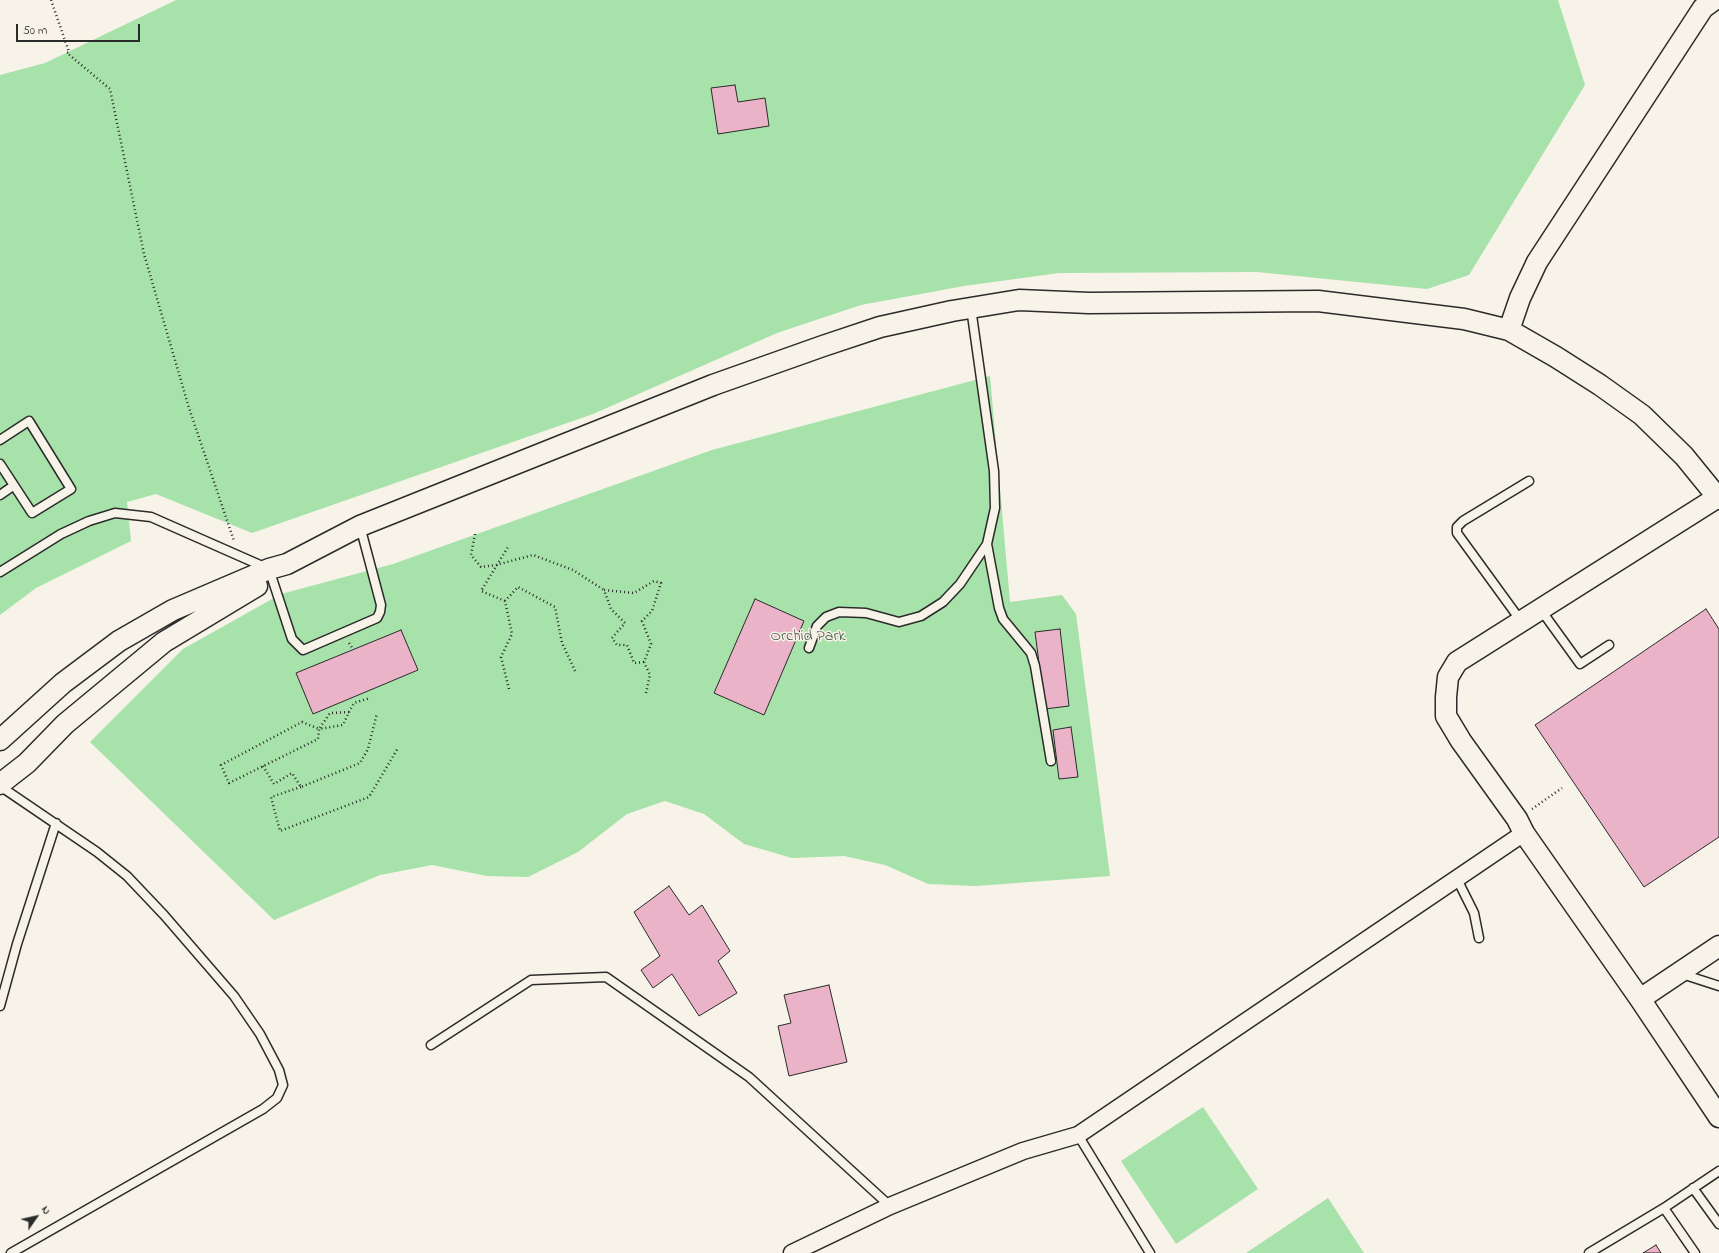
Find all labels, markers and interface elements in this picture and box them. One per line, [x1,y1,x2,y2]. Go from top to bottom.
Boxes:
scale bar [18,16,142,42]
text: 50 m [23,22,47,40]
park label: Orchid Park [771,627,845,647]
north arrow [16,1197,56,1237]
text: N [37,1203,55,1218]

